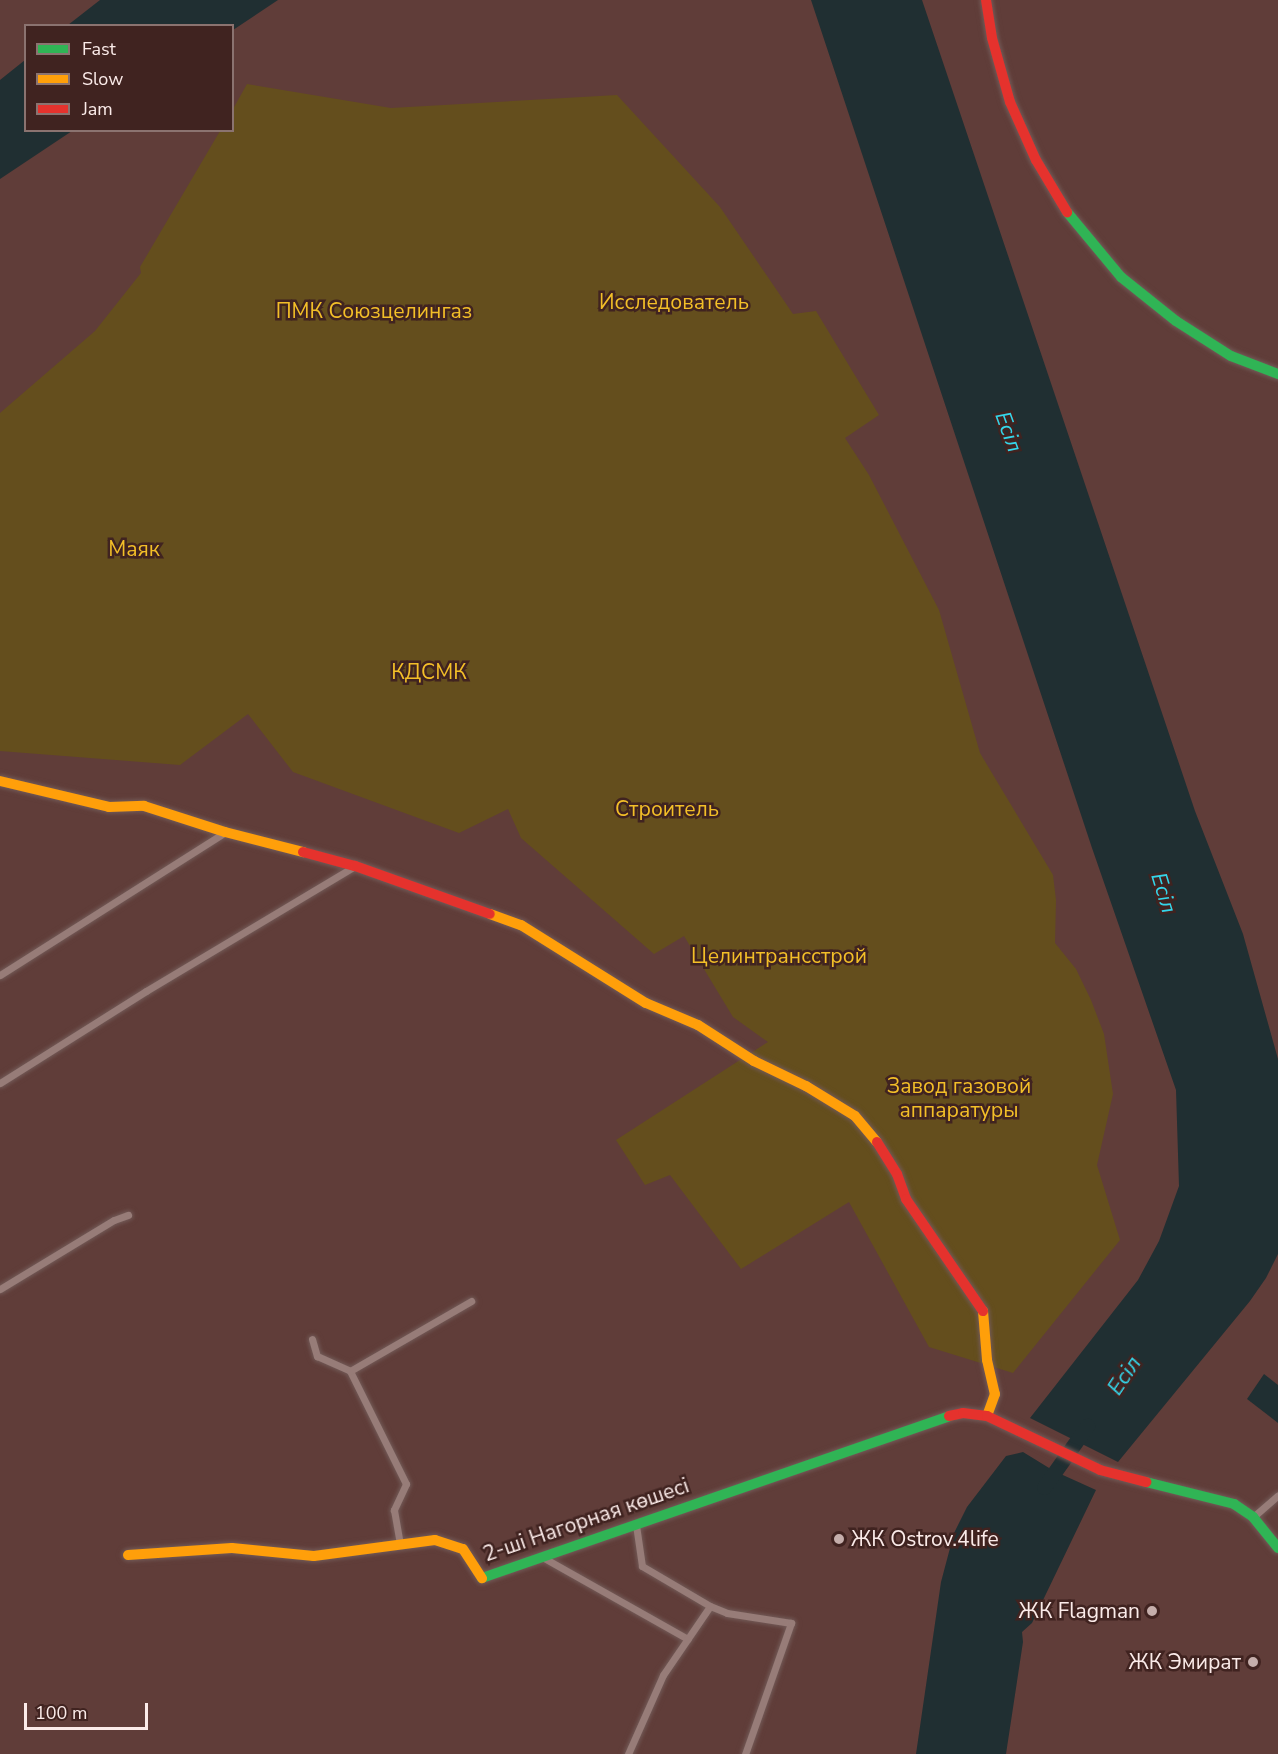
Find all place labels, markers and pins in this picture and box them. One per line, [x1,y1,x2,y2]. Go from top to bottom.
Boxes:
place label: ЖК Ostrov.4life [851,1526,999,1552]
marker: ЖК Ostrov.4life [832,1532,846,1546]
place label: ЖК Flagman [1019,1598,1140,1624]
marker: ЖК Flagman [1145,1604,1159,1618]
place label: ЖК Эмират [1128,1649,1241,1675]
marker: ЖК Эмират [1246,1655,1260,1669]

